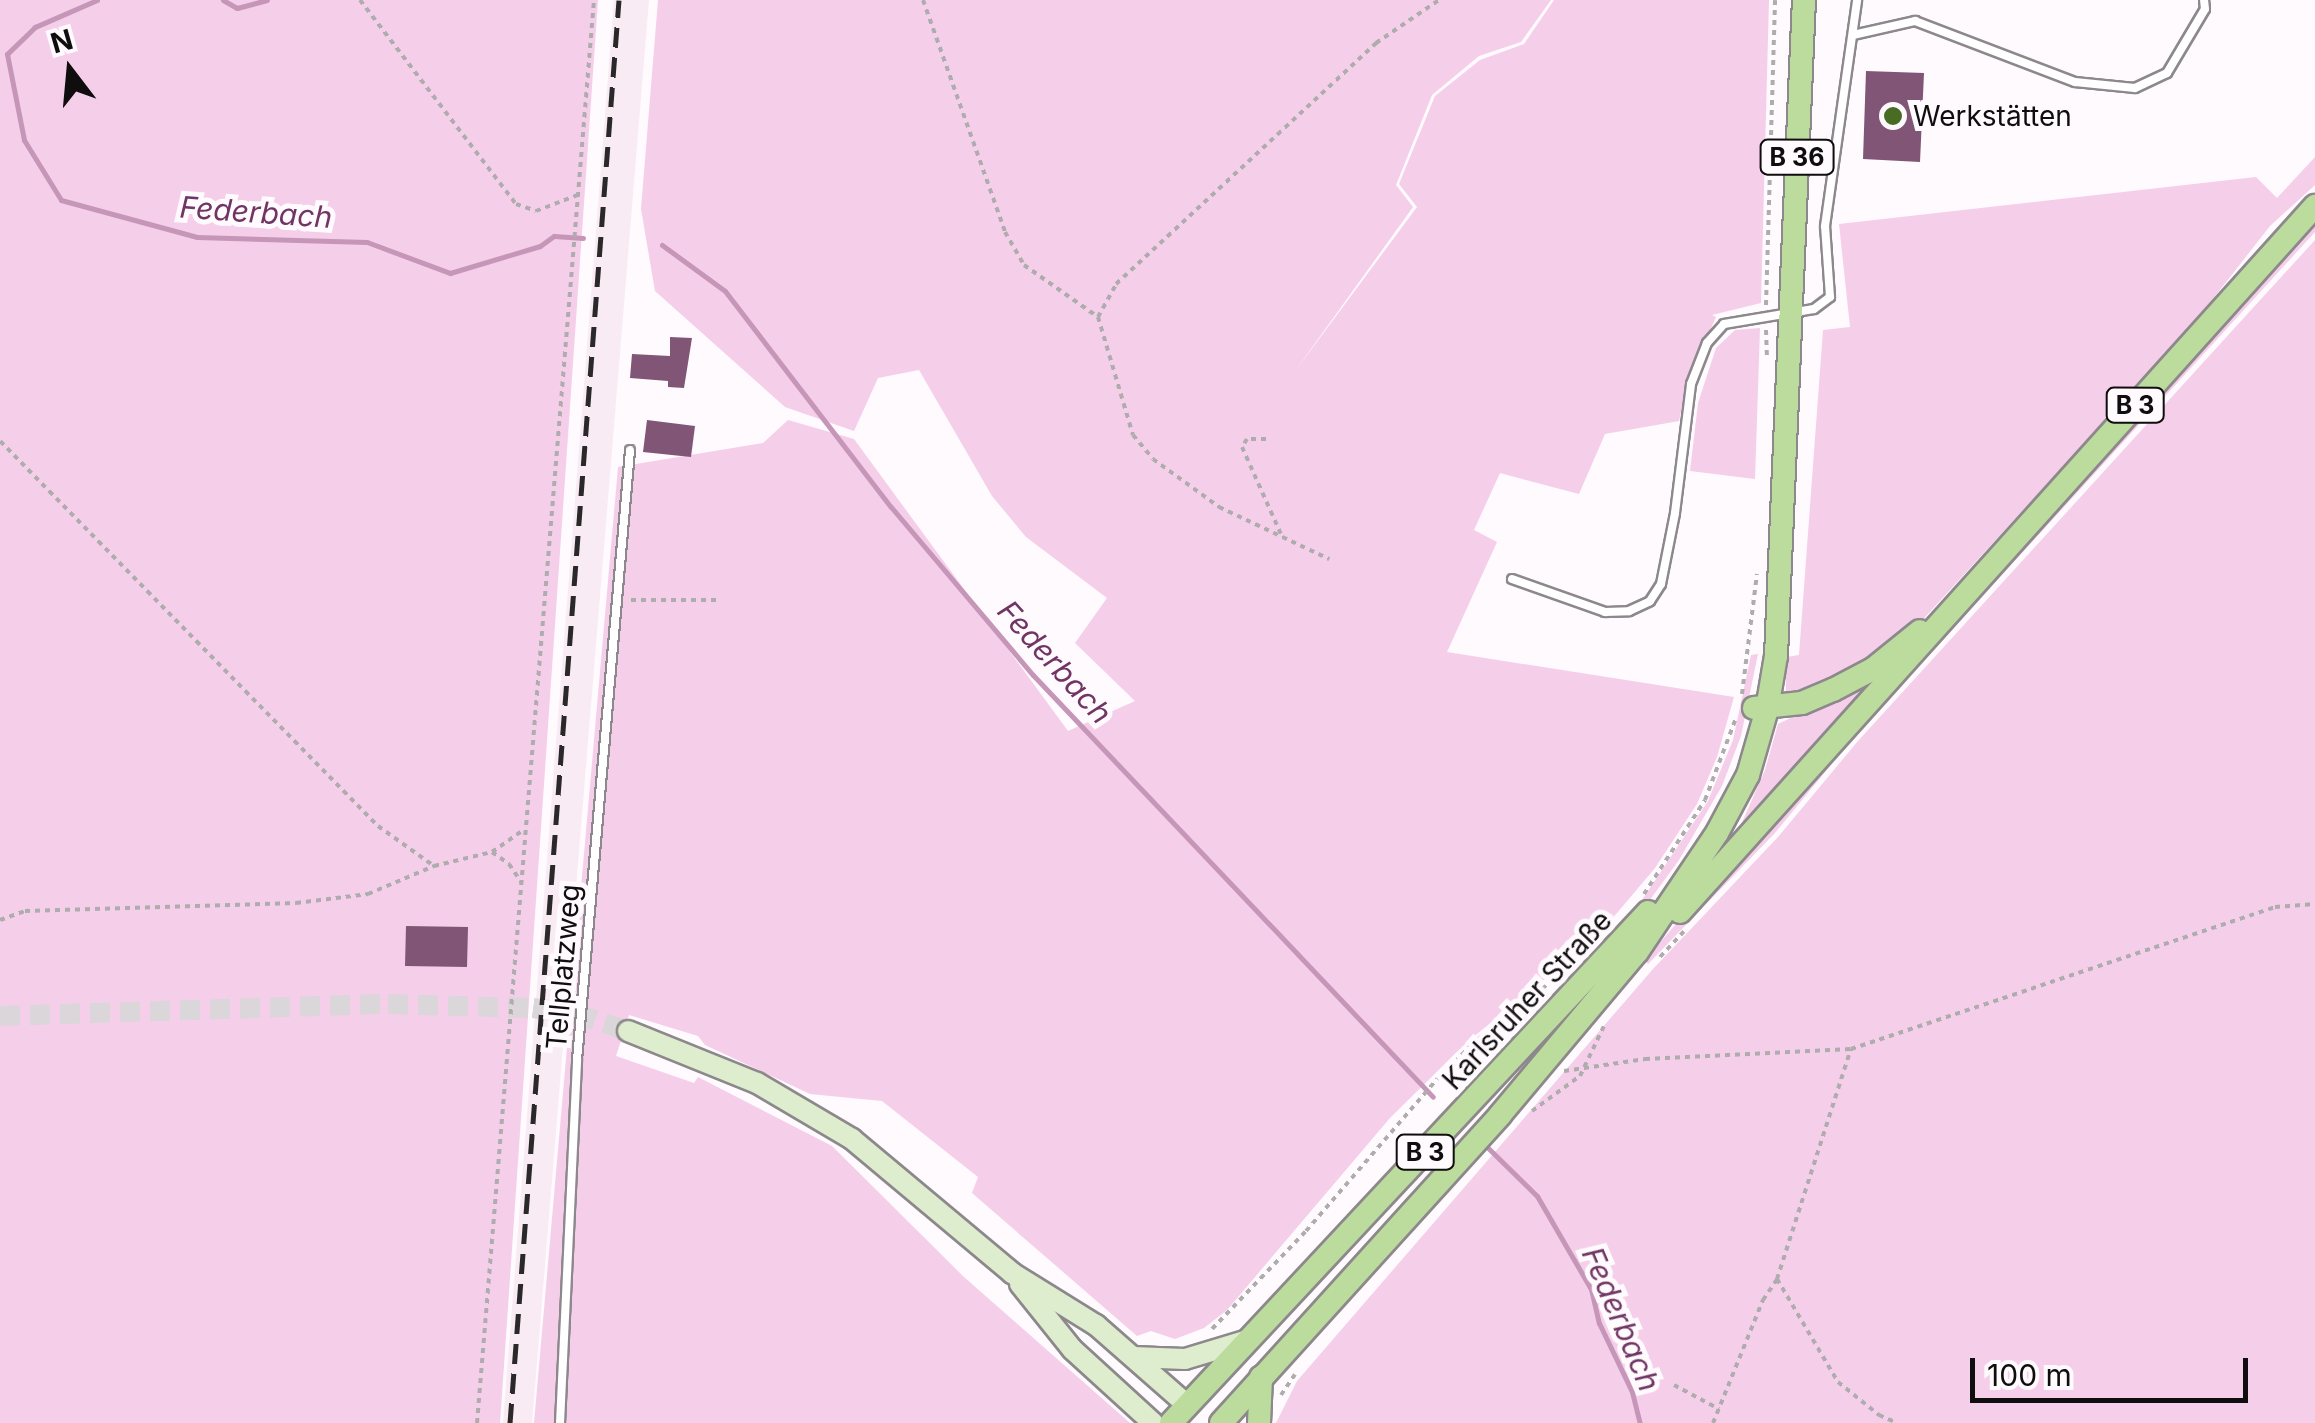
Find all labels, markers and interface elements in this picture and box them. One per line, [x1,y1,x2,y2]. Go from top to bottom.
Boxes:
north arrow [20,20,120,120]
text: N [47,22,77,60]
place label: Werkstätten [1913,99,2072,133]
marker: Werkstätten [1882,105,1904,127]
road number: B 36 [1760,137,1834,177]
water label: Federbach [178,189,334,235]
road number: B 3 [2105,385,2165,425]
water label: Federbach [990,593,1120,731]
street label: Tellplatzweg [539,883,587,1051]
street label: Karlsruher Straße [1435,904,1619,1096]
road number: B 3 [1395,1132,1455,1172]
water label: Federbach [1575,1242,1667,1396]
scale bar [1975,1338,2252,1400]
text: 100 m [1987,1357,2072,1393]

